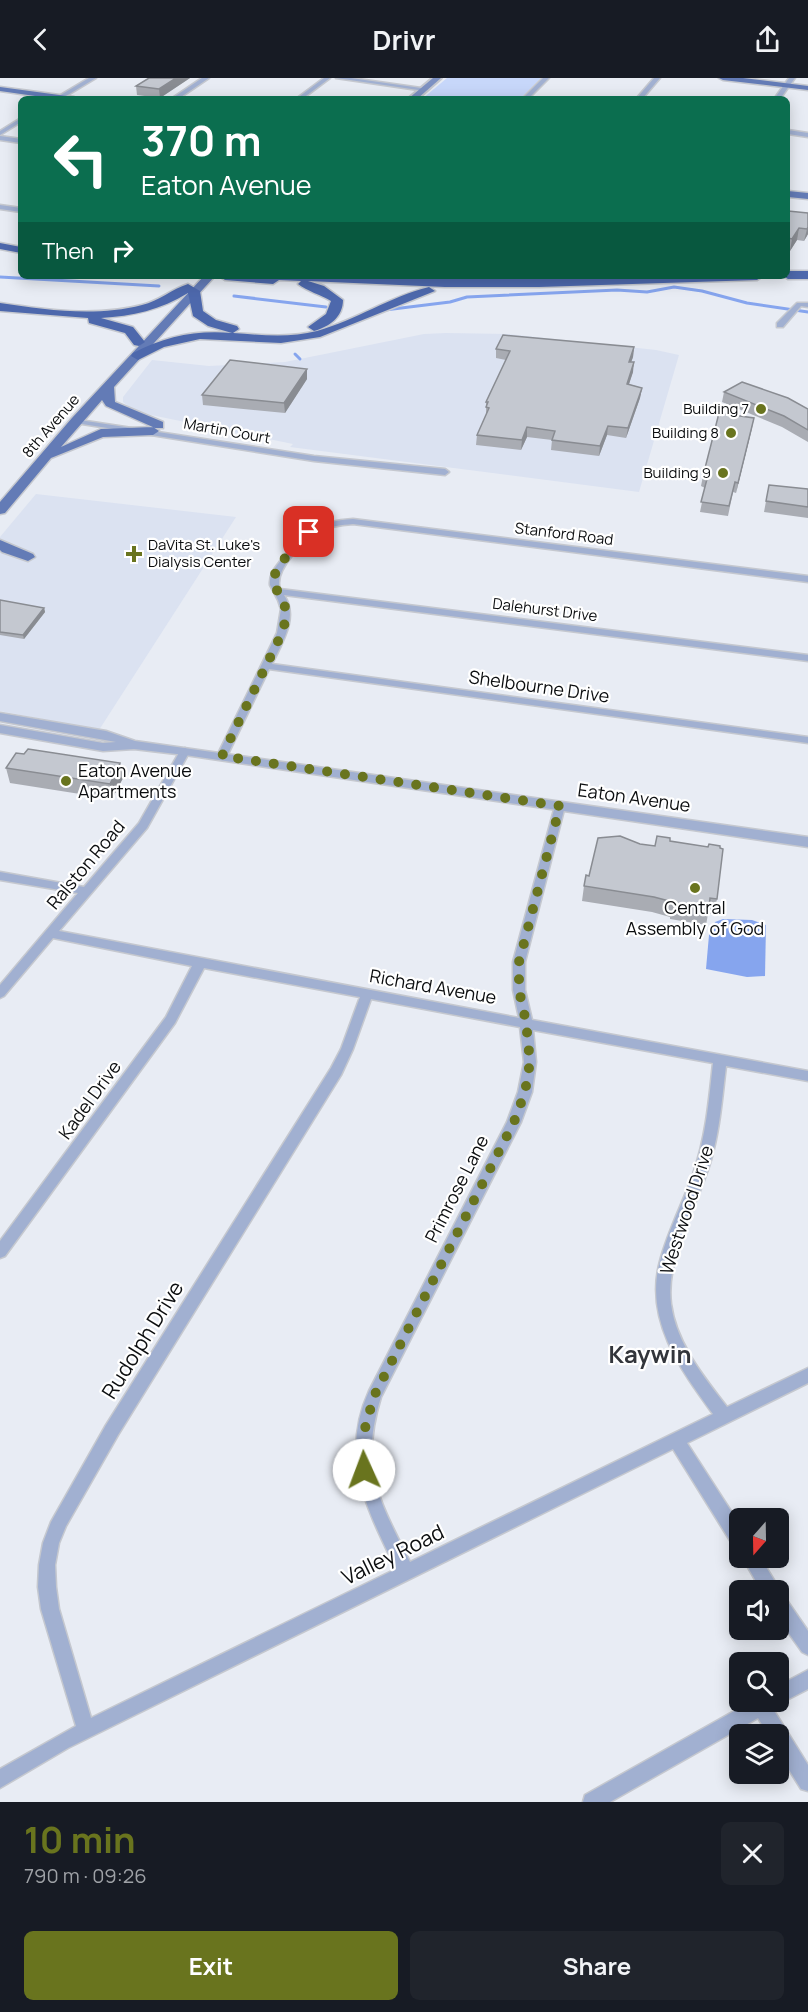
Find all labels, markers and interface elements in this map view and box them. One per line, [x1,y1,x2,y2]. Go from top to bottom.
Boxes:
text: Drivr [373,21,435,58]
icon: back [24,23,57,56]
icon: share [751,23,784,56]
text: 370 m [141,111,262,169]
icon: left [42,120,120,198]
text: Eaton Avenue [141,166,312,203]
icon: right [106,234,139,267]
text: Then [42,236,94,266]
street label: 8th Avenue [17,389,84,462]
place label: Building 7 [683,398,749,419]
marker: Building 7 [754,402,768,416]
street label: Martin Court [182,413,272,448]
place label: Building 8 [652,422,719,443]
marker: Building 8 [724,426,738,440]
place label: Building 9 [643,462,711,483]
marker: Building 9 [716,466,730,480]
pin [283,506,334,557]
icon: arrive [292,515,325,548]
street label: Stanford Road [514,517,615,550]
place label: DaVita St. Luke's Dialysis Center [148,534,260,572]
marker: DaVita St. Luke's Dialysis Center [125,545,143,563]
street label: Dalehurst Drive [491,593,599,626]
street label: Shelbourne Drive [467,664,611,708]
place label: Eaton Avenue Apartments [78,758,192,803]
marker: Eaton Avenue Apartments [59,774,73,788]
street label: Eaton Avenue [576,777,692,817]
street label: Ralston Road [41,815,130,914]
marker: Central Assembly of God [688,881,702,895]
place label: Central Assembly of God [626,895,764,940]
street label: Richard Avenue [368,963,498,1009]
street label: Kadel Drive [53,1055,126,1144]
street label: Primrose Lane [419,1131,493,1246]
street label: Westwood Drive [654,1142,718,1277]
street label: Rudolph Drive [95,1275,189,1404]
district label: Kaywin [608,1337,692,1370]
position arrow [332,1438,396,1502]
north arrow [729,1508,789,1568]
map controls [729,1508,789,1784]
street label: Valley Road [337,1517,448,1591]
button: sound [729,1580,789,1640]
button: search [729,1652,789,1712]
button: layers [729,1724,789,1784]
text: 10 min [24,1815,136,1864]
button: close [721,1822,784,1885]
text: 790 m · 09:26 [24,1862,147,1889]
button: Exit [24,1931,398,2000]
button: Share [410,1931,784,2000]

